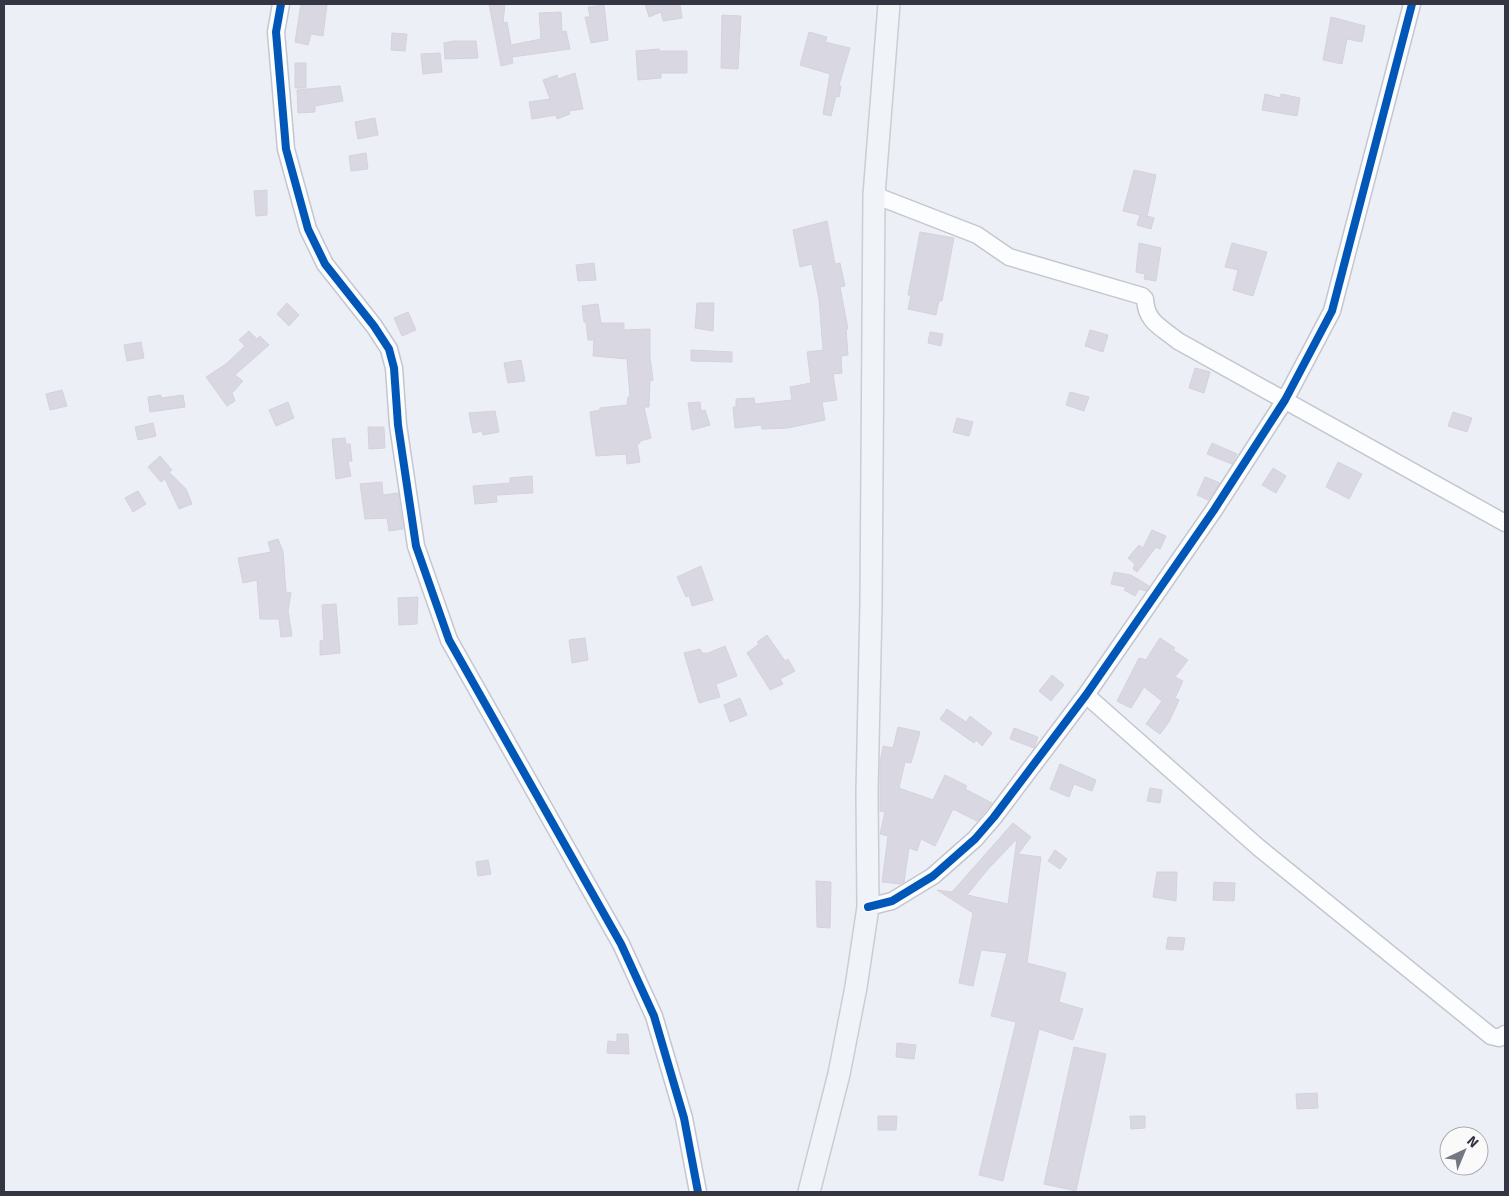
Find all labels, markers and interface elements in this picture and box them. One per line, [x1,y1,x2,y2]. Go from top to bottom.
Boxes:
north arrow [1439,1126,1489,1176]
text: N [1463,1133,1482,1152]

